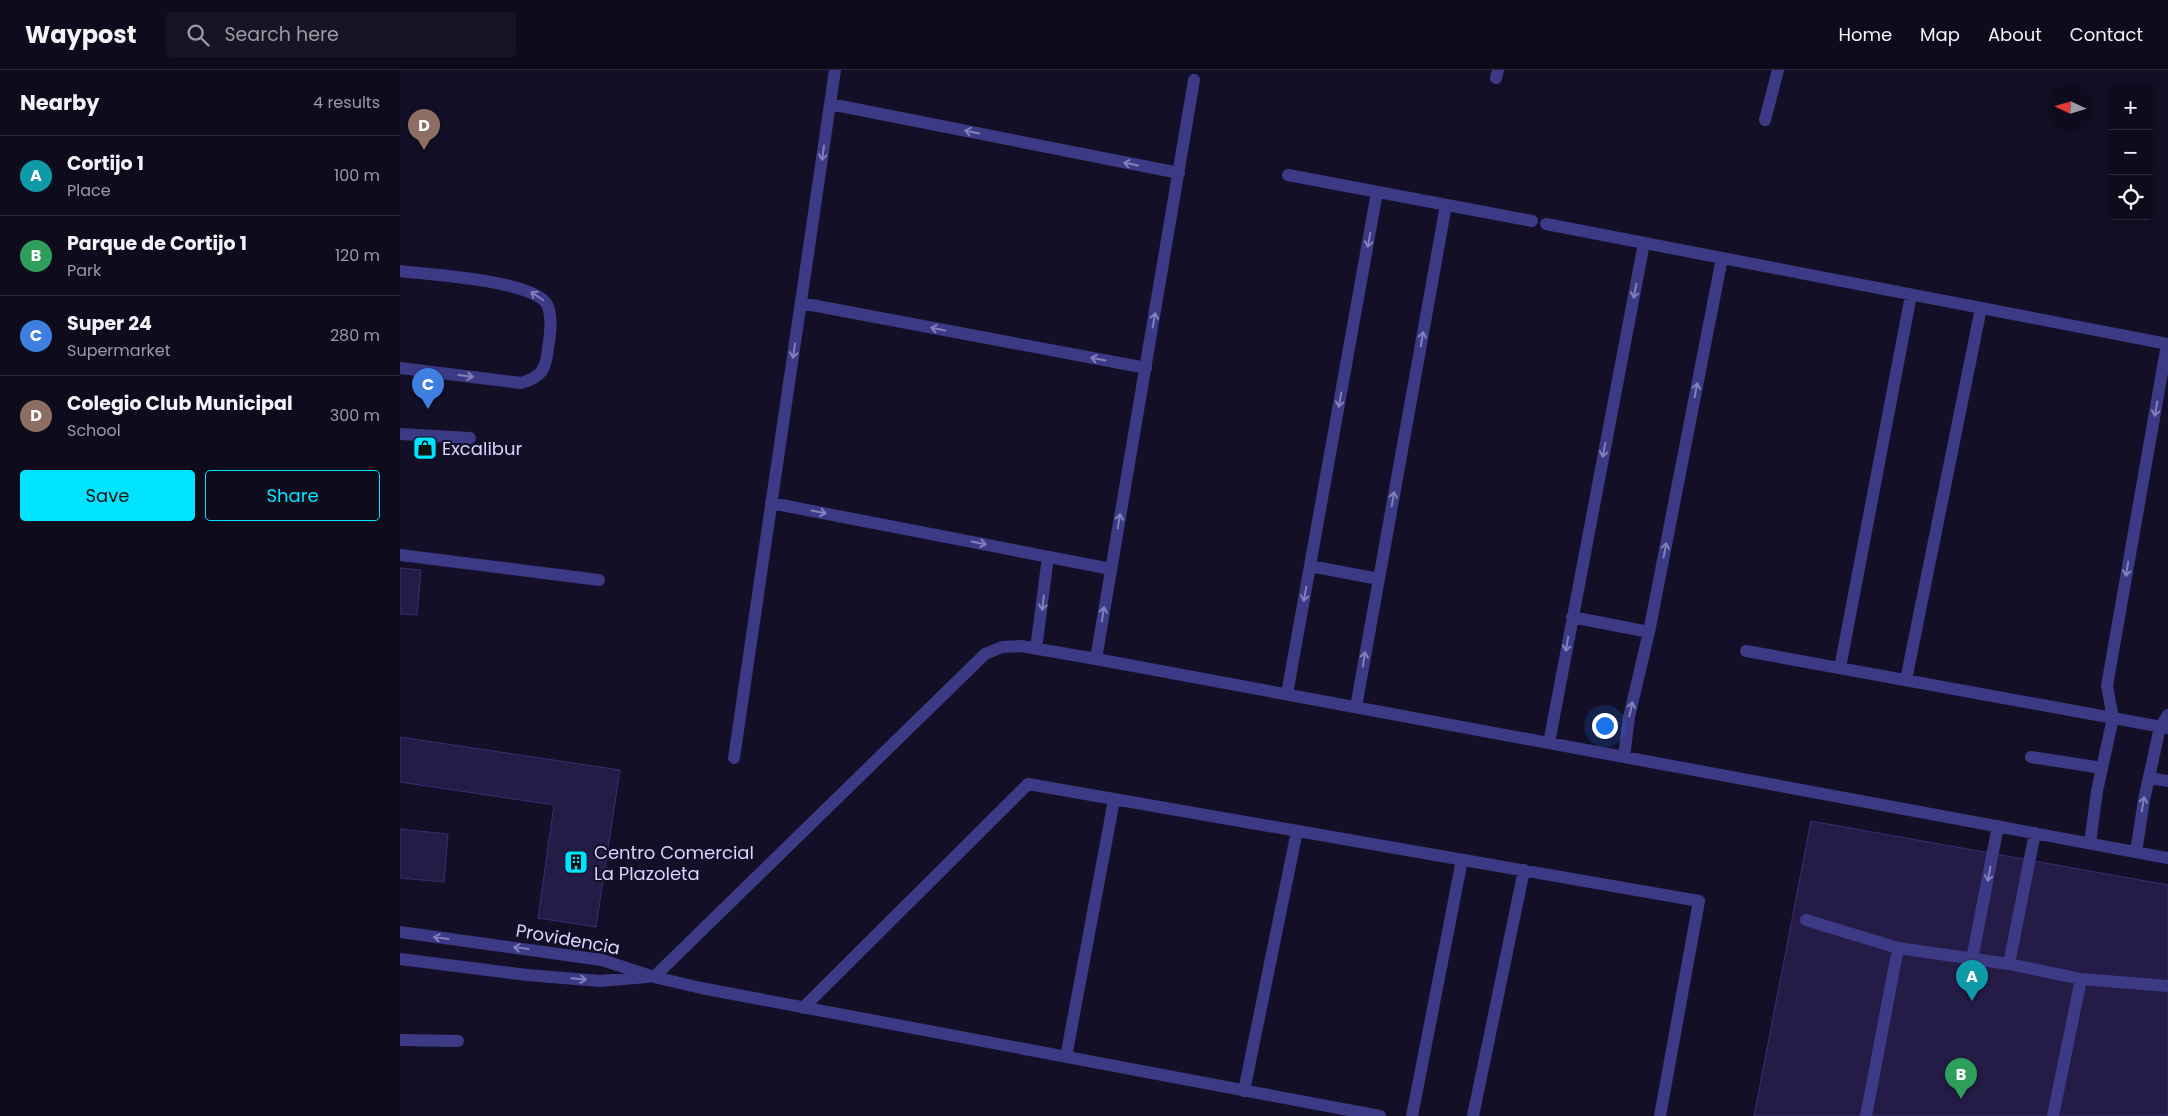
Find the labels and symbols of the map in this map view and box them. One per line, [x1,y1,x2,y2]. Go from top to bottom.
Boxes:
north arrow [2048,85,2093,130]
pin: D [408,109,440,150]
one-way arrow [964,127,980,137]
one-way arrow [818,144,828,160]
one-way arrow [1124,159,1140,168]
one-way arrow [1363,231,1373,247]
one-way arrow [1630,282,1639,298]
one-way arrow [530,291,544,301]
one-way arrow [1150,312,1160,328]
one-way arrow [931,323,947,333]
one-way arrow [1417,332,1427,348]
one-way arrow [788,343,798,359]
one-way arrow [1090,353,1106,363]
pin: C [412,368,444,409]
one-way arrow [457,371,473,381]
one-way arrow [1692,383,1701,399]
one-way arrow [1334,391,1344,407]
one-way arrow [2150,401,2160,417]
shop icon: Excalibur [412,435,438,461]
place label: Excalibur [442,436,522,461]
one-way arrow [1599,442,1609,458]
one-way arrow [1389,492,1398,508]
one-way arrow [811,508,827,518]
one-way arrow [1115,513,1125,529]
one-way arrow [970,539,986,548]
one-way arrow [1660,542,1670,558]
one-way arrow [2122,561,2132,577]
one-way arrow [1300,586,1310,602]
one-way arrow [1038,595,1048,611]
one-way arrow [1098,606,1108,622]
one-way arrow [1562,636,1572,652]
one-way arrow [1359,651,1369,667]
one-way arrow [1627,701,1636,717]
your location [1592,713,1618,739]
one-way arrow [2139,796,2149,812]
place label: Centro Comercial La Plazoleta [594,840,754,886]
building icon: Centro Comercial La Plazoleta [563,849,589,875]
one-way arrow [1983,865,1993,881]
street label: Providencia [514,918,622,960]
one-way arrow [433,933,449,943]
one-way arrow [514,943,530,953]
pin: A [1956,960,1988,1001]
one-way arrow [571,974,587,984]
pin: B [1945,1058,1977,1099]

